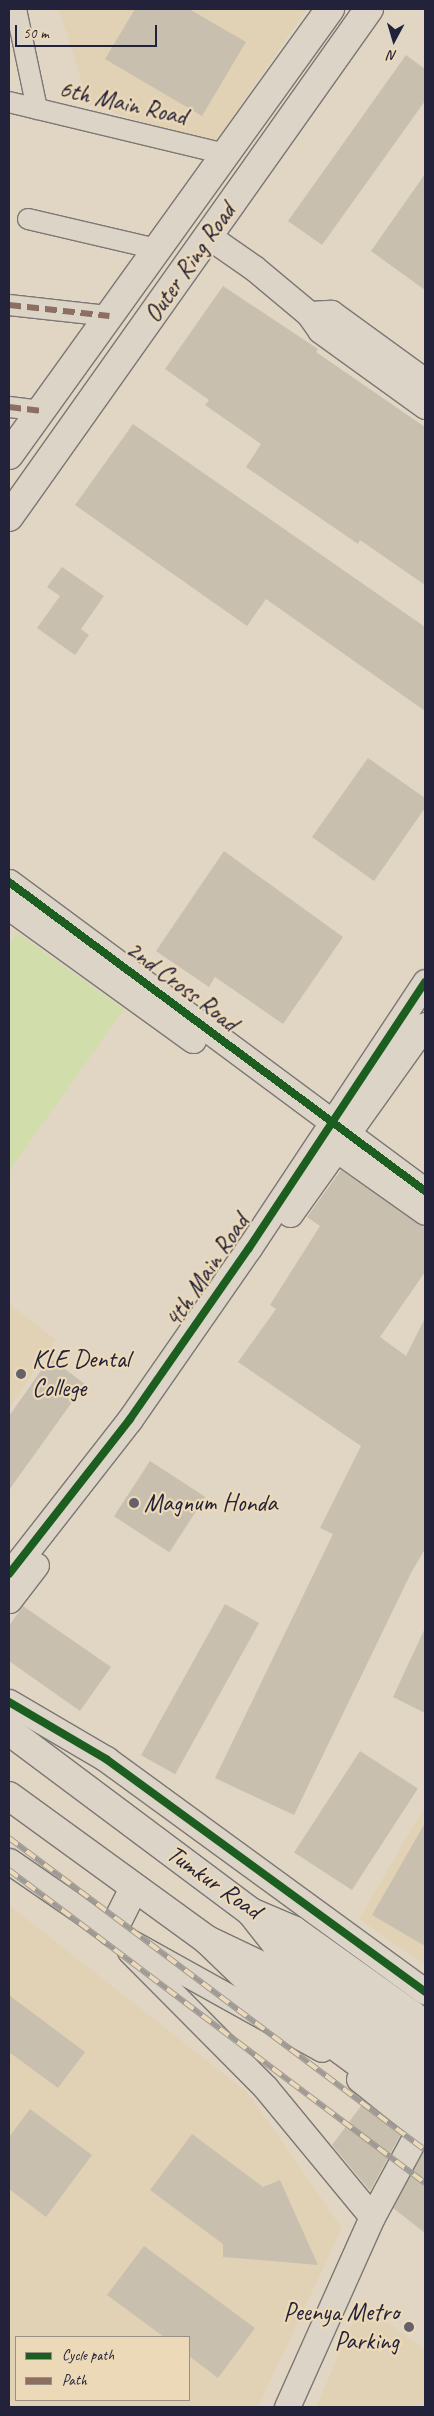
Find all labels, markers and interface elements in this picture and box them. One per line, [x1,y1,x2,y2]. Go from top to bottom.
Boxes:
scale bar [18,15,160,47]
north arrow [369,15,419,65]
text: 50 m [23,24,49,43]
text: N [387,47,398,64]
street label: 6th Main Road [56,74,190,132]
street label: Outer Ring Road [138,197,242,329]
street label: 2nd Cross Road [120,934,244,1038]
street label: 4th Main Road [158,1209,256,1333]
place label: KLE Dental College [32,1345,130,1404]
marker: KLE Dental College [14,1367,28,1381]
place label: Magnum Honda [144,1488,276,1518]
marker: Magnum Honda [128,1497,140,1509]
street label: Tumkur Road [161,1839,267,1925]
place label: Peenya Metro Parking [283,2298,399,2357]
marker: Peenya Metro Parking [403,2321,415,2333]
legend [15,2336,190,2401]
text: Cycle path [62,2346,114,2365]
text: Path [62,2371,87,2390]

